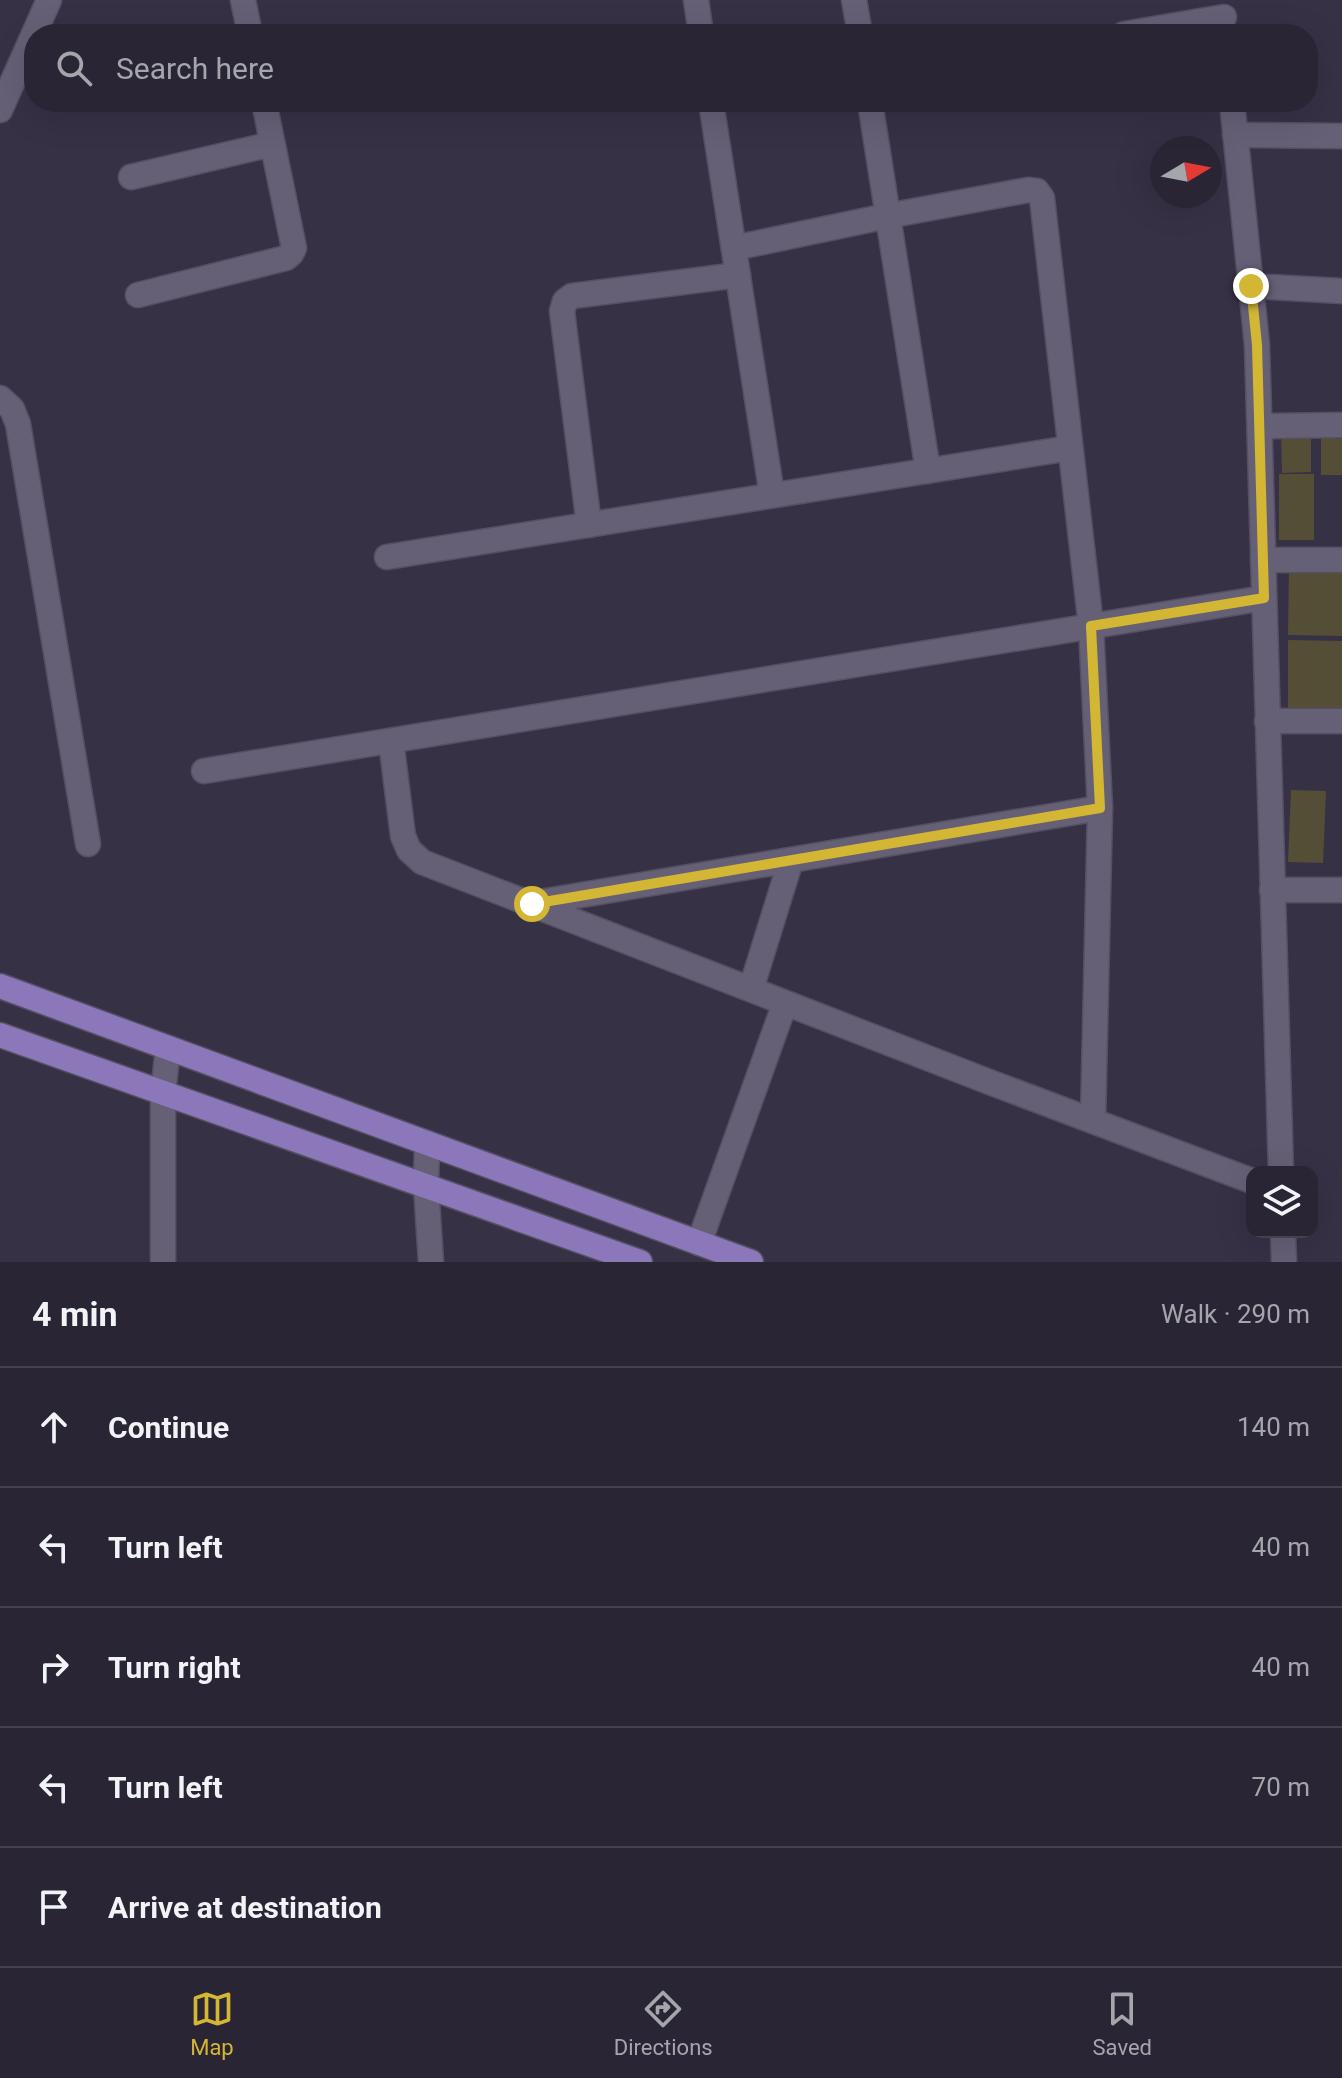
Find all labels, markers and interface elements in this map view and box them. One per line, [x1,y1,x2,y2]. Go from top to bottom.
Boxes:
search box [24,24,1318,112]
icon: search [52,46,96,90]
text: Search here [116,51,274,86]
north arrow [1150,136,1222,208]
route end [1233,268,1269,304]
route start [514,886,550,922]
map controls [1246,1166,1318,1238]
button: layers [1246,1166,1318,1238]
text: 4 min [32,1294,117,1334]
text: Walk · 290 m [1161,1299,1310,1329]
icon: ahead [32,1405,76,1449]
text: Continue [108,1410,229,1445]
text: 140 m [1237,1412,1310,1442]
icon: left [32,1525,76,1569]
text: Turn left [108,1530,223,1565]
text: 40 m [1252,1532,1310,1562]
icon: right [32,1645,76,1689]
text: Turn right [108,1650,241,1685]
text: 40 m [1252,1652,1310,1682]
icon: left [32,1765,76,1809]
text: Turn left [108,1770,223,1805]
text: 70 m [1252,1772,1310,1802]
icon: arrive [32,1885,76,1929]
text: Arrive at destination [108,1890,382,1925]
tab: Map [190,1987,234,2060]
tab: Directions [614,1987,713,2060]
tab: Saved [1093,1987,1152,2060]

